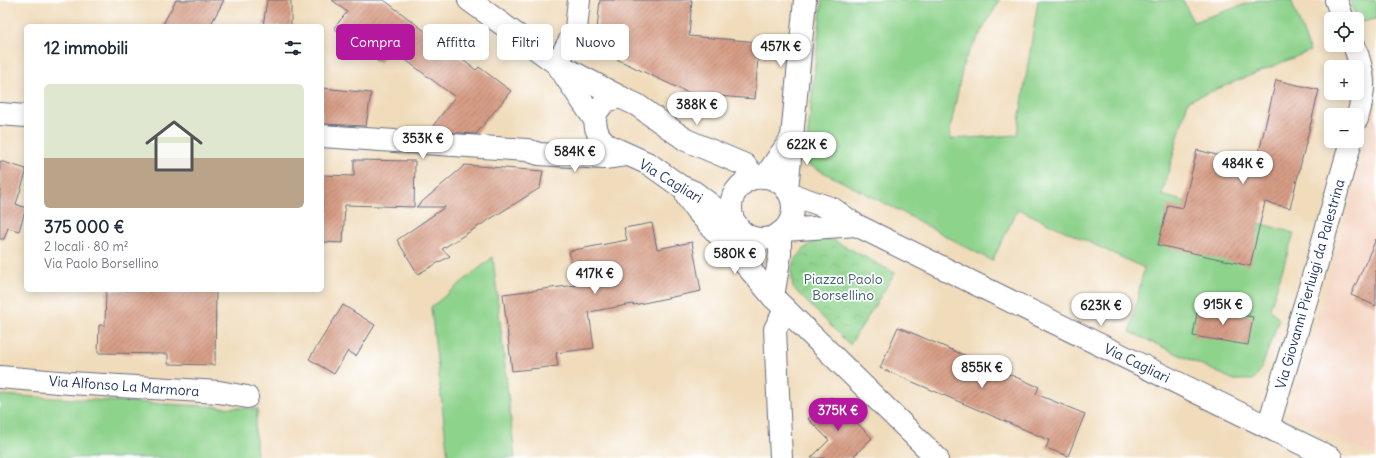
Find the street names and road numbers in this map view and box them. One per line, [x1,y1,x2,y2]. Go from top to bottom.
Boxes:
street label: Via Cagliari [636,155,706,207]
street label: Via Giovanni Pierluigi da Palestrina [1271,177,1349,391]
street label: Via Cagliari [1101,339,1173,387]
street label: Via Alfonso La Marmora [48,372,200,400]

